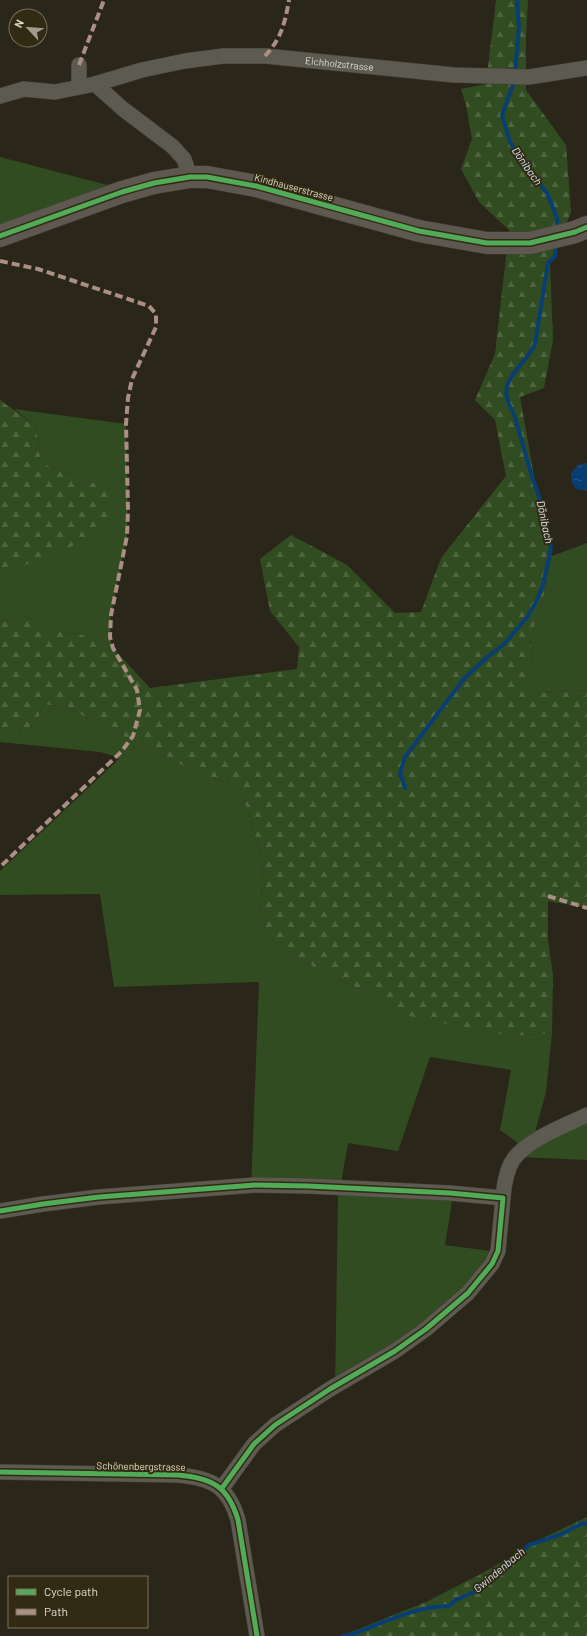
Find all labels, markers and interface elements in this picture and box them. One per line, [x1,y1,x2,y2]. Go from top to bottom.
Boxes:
north arrow [8,8,48,48]
text: N [11,17,26,30]
street label: Eichholzstrasse [305,54,374,73]
water label: Dönibach [510,144,545,188]
street label: Kindhauserstrasse [253,171,335,203]
water label: Dönibach [535,499,556,545]
street label: Schönenbergstrasse [96,1459,186,1473]
water label: Gwindenbach [470,1544,527,1595]
legend [8,1576,148,1628]
text: Cycle path [44,1584,98,1598]
text: Path [44,1604,68,1618]

